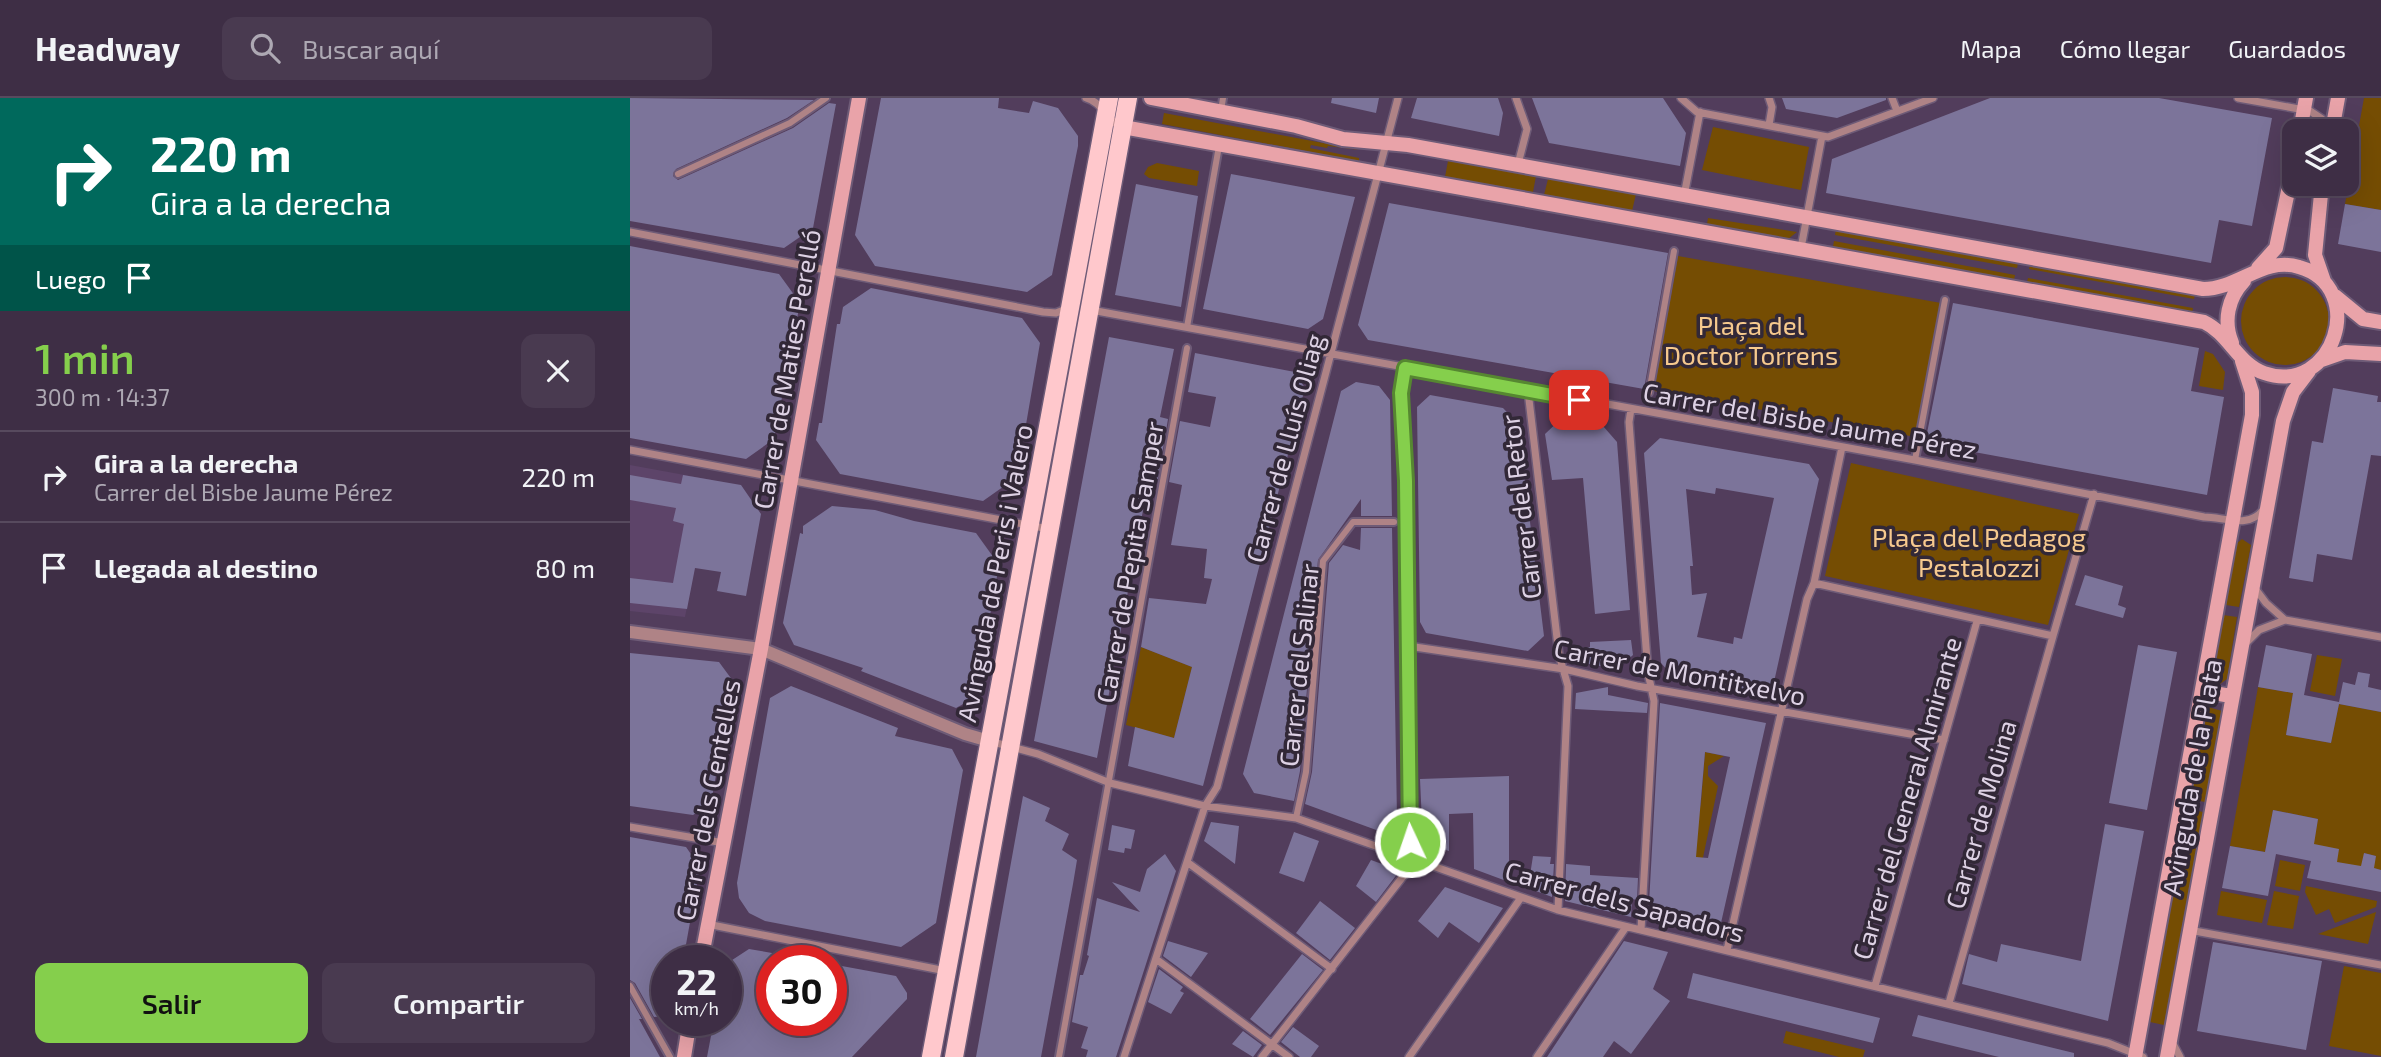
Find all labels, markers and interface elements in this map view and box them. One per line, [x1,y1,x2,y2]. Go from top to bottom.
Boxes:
search box [222,17,712,80]
text: Headway [35,28,180,68]
icon: search [246,29,284,67]
text: Buscar aquí [302,33,439,64]
text: Mapa [1960,34,2022,63]
text: Cómo llegar [2060,34,2190,63]
text: Guardados [2228,34,2346,63]
map controls [2282,119,2359,196]
button: layers [2282,119,2359,196]
text: 220 m [150,123,292,182]
icon: right [35,126,126,217]
text: Gira a la derecha [150,183,391,221]
street label: Carrer de Maties Perelló [746,227,826,511]
icon: arrive [120,259,158,297]
text: Luego [35,263,106,294]
park label: Plaça del Doctor Torrens [1664,309,1838,370]
street label: Carrer de Lluís Oliag [1239,330,1329,566]
text: 1 min [35,332,135,382]
button: close [521,334,595,408]
pin [1549,370,1609,430]
street label: Carrer del Bisbe Jaume Pérez [1641,375,1979,465]
icon: arrive [1560,381,1598,419]
text: 300 m · 14:37 [35,383,170,411]
street label: Carrer del Retor [1493,413,1547,601]
street label: Carrer de Pepita Samper [1089,419,1169,705]
street label: Avinguda de Peris i Valero [950,422,1038,724]
text: Gira a la derecha [94,447,298,478]
icon: right [35,458,73,496]
text: 220 m [522,461,595,492]
text: Carrer del Bisbe Jaume Pérez [94,478,393,506]
park label: Plaça del Pedagog Pestalozzi [1872,521,2086,582]
icon: arrive [35,549,73,587]
text: Llegada al destino [94,552,318,583]
text: 80 m [535,552,595,583]
street label: Carrer del Salinar [1272,562,1324,768]
street label: Carrer de Montitxelvo [1551,631,1809,711]
street label: Carrer del General Almirante [1845,633,1967,963]
street label: Avinguda de la Plata [2155,656,2227,898]
street label: Carrer dels Centelles [668,677,746,923]
street label: Carrer de Molina [1938,716,2022,912]
position arrow [1373,805,1447,879]
street label: Carrer dels Sapadors [1502,854,1748,948]
speed limit sign: 30 [756,945,847,1036]
text: 22 [676,960,717,1002]
button: Salir [35,963,308,1043]
button: Compartir [322,963,595,1043]
text: km/h [674,997,719,1019]

